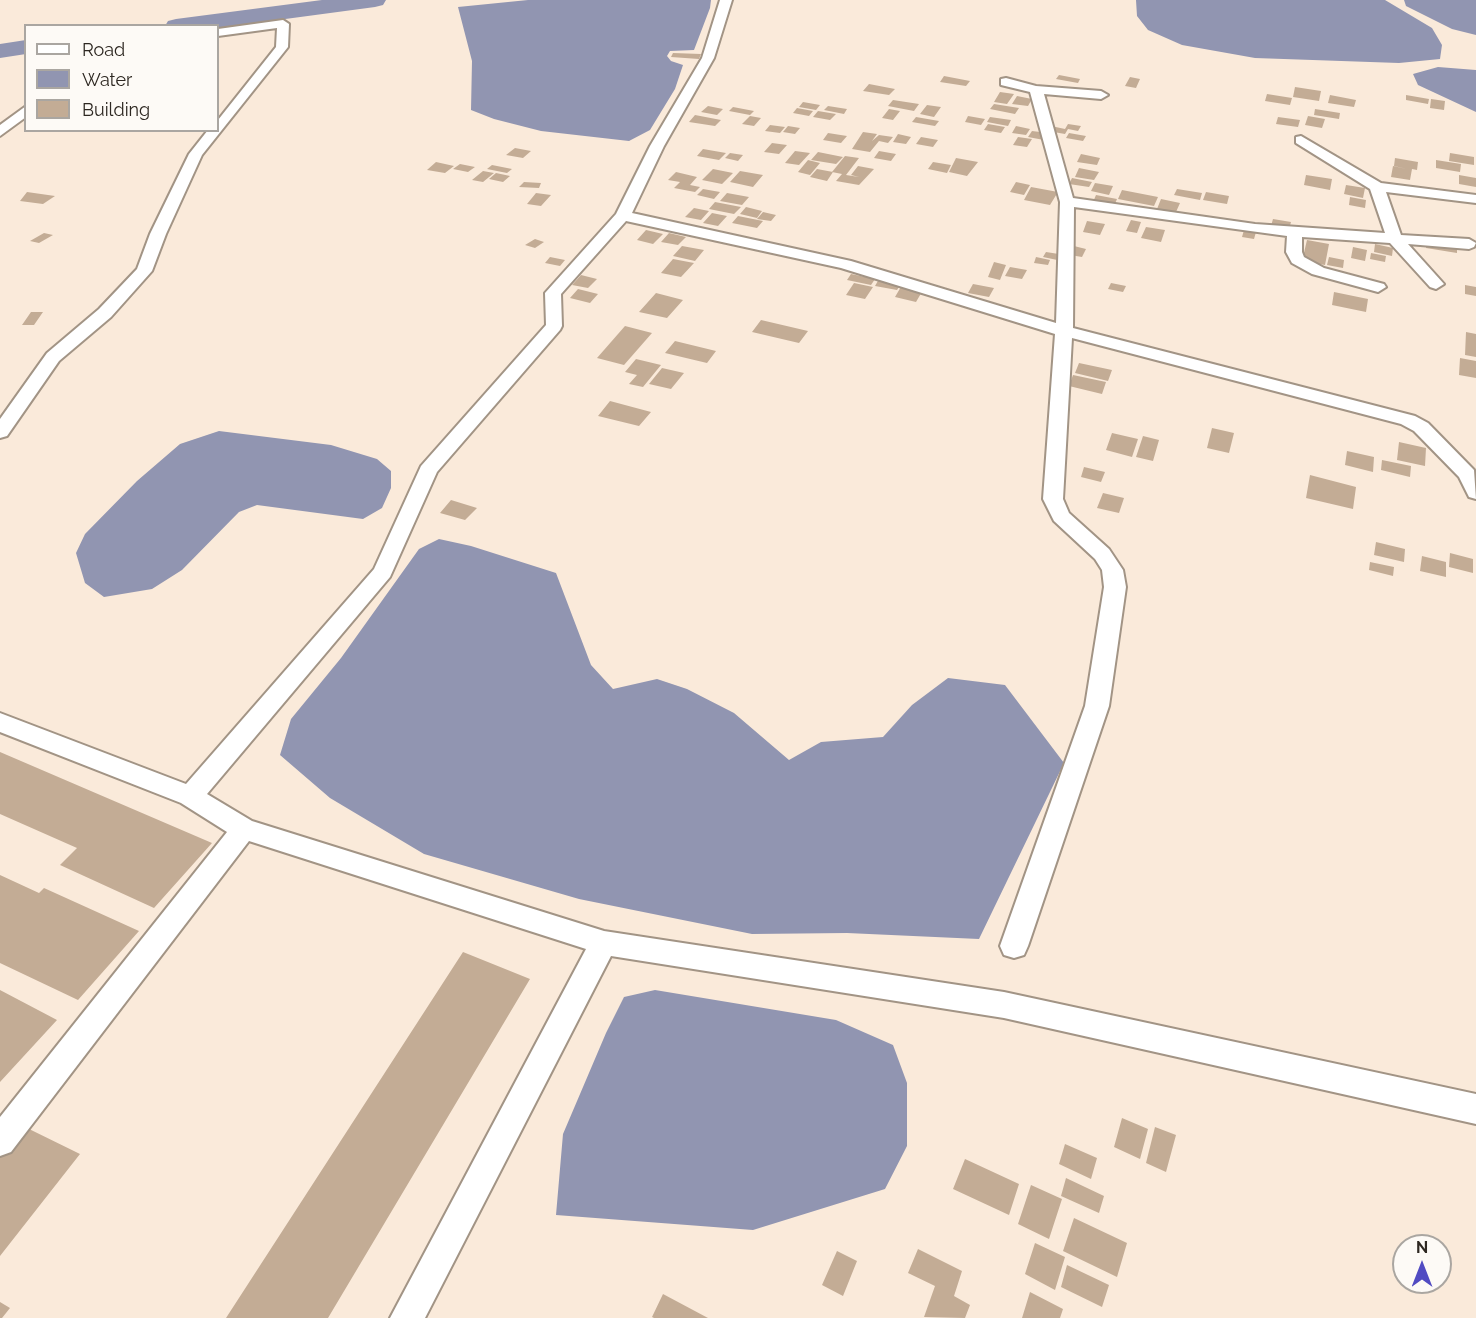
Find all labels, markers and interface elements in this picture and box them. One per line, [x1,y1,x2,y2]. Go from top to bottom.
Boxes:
legend [24,24,219,132]
text: Road [82,39,125,60]
text: Water [82,69,132,90]
text: Building [82,99,150,120]
north arrow [1392,1234,1452,1294]
text: N [1416,1238,1428,1257]

